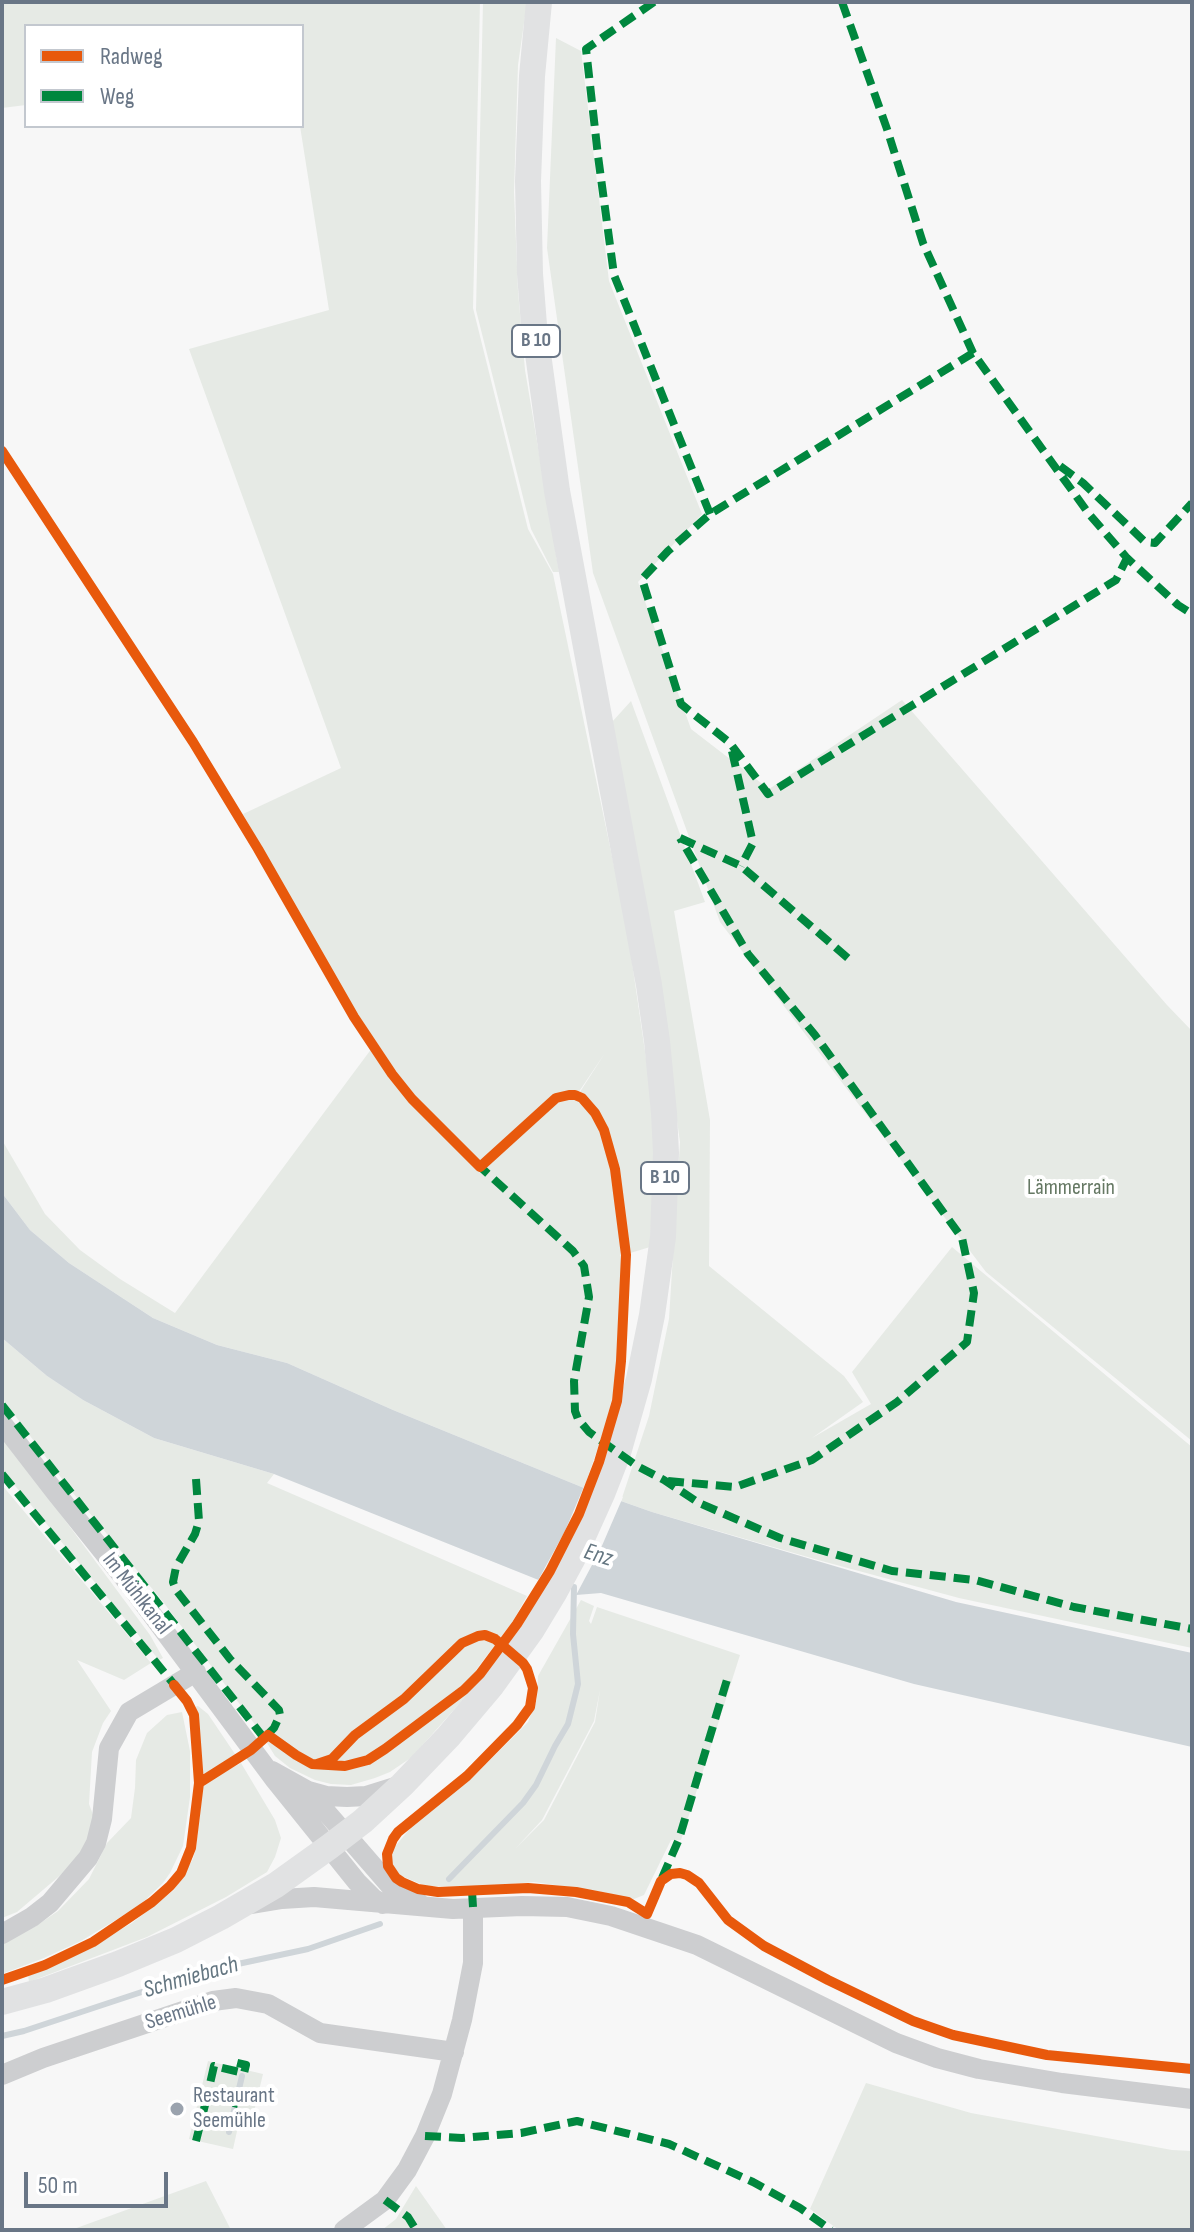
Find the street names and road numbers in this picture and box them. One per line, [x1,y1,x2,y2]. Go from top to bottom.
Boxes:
road number: B 10 [512,325,560,357]
road number: B 10 [641,1162,689,1194]
street label: Im Mühlkanal [96,1548,176,1640]
street label: Seemühle [142,1990,220,2036]

